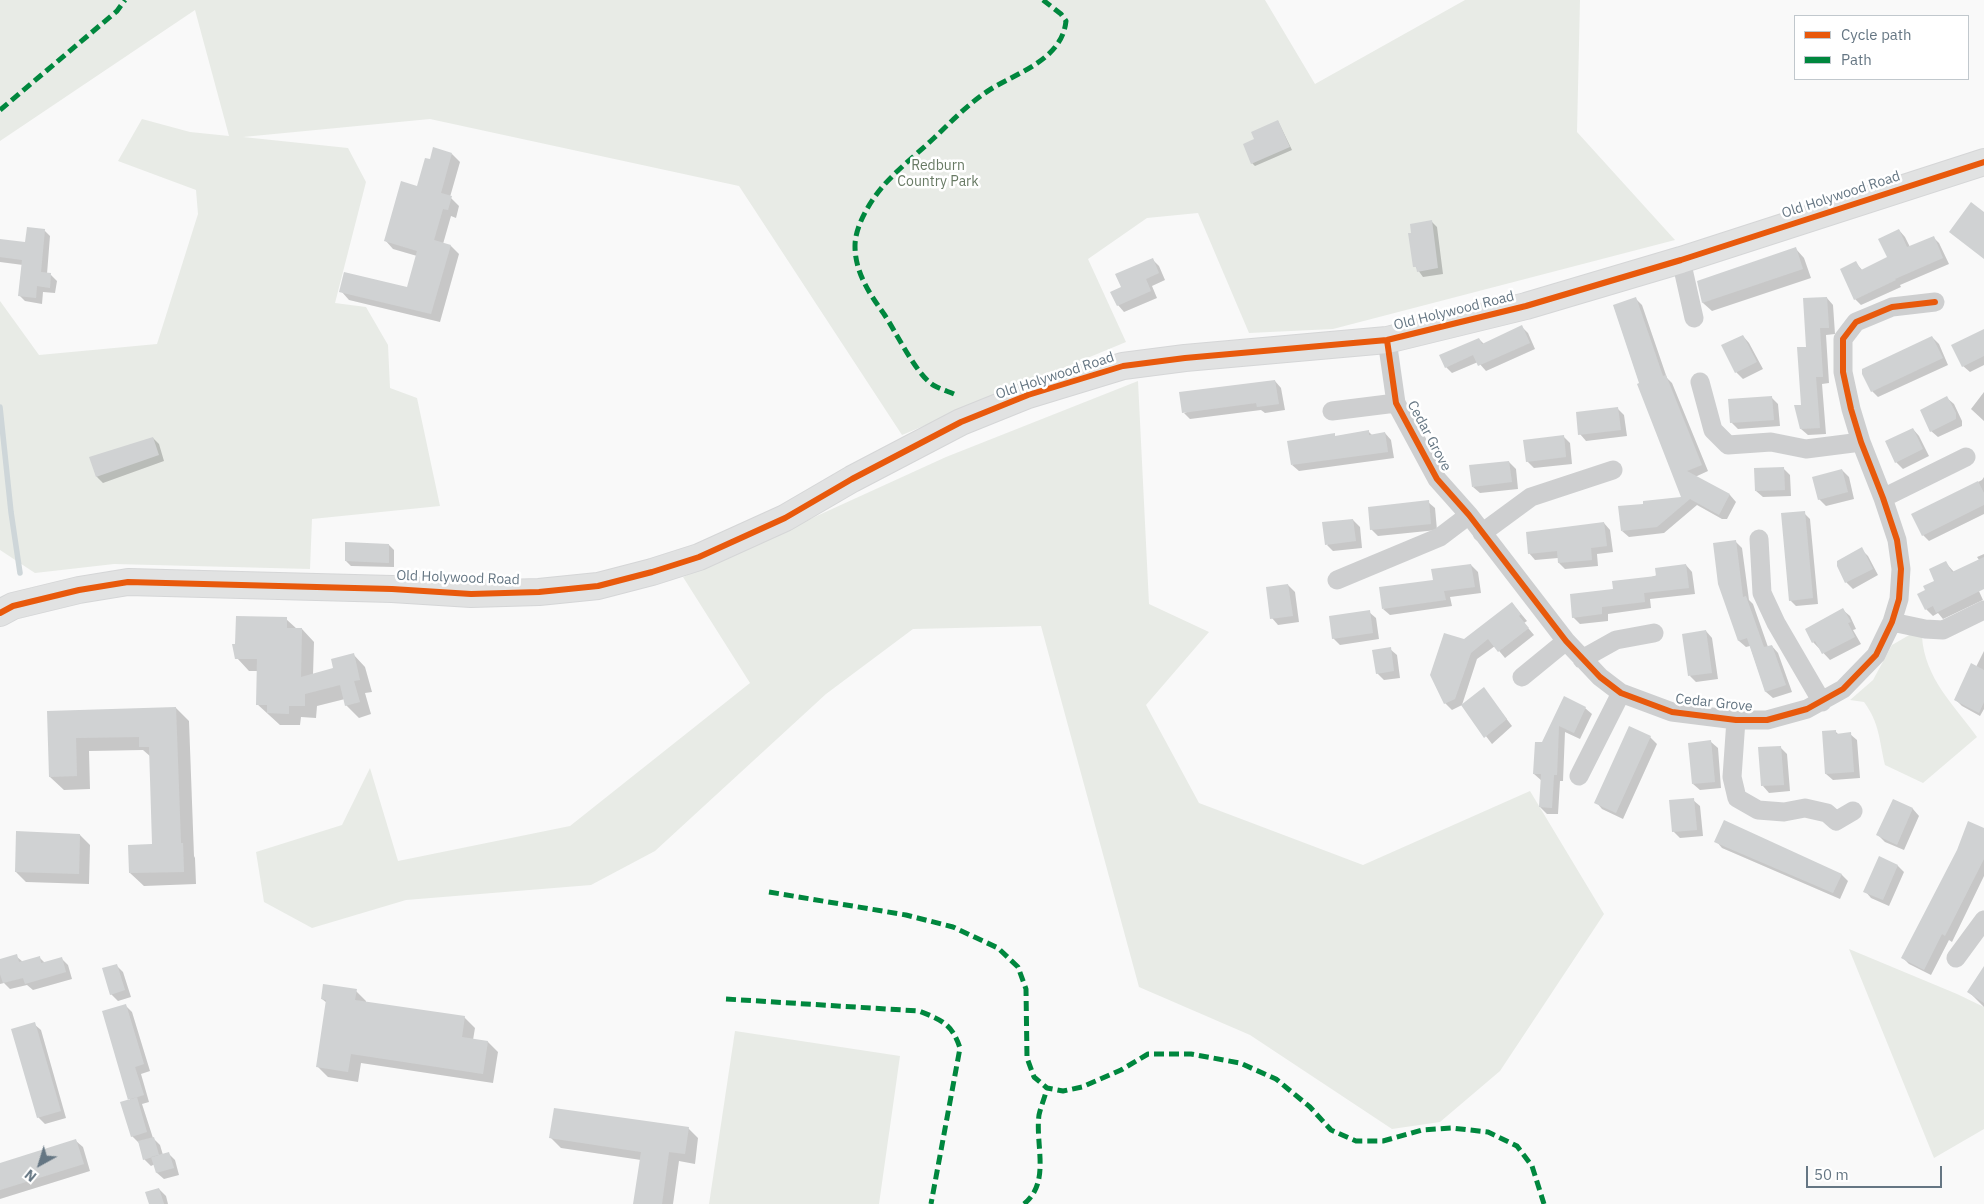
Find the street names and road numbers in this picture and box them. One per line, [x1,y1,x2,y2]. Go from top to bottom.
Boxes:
street label: Old Holywood Road [1780,168,1902,222]
street label: Old Holywood Road [1392,288,1516,334]
street label: Old Holywood Road [994,349,1116,403]
street label: Cedar Grove [1403,398,1455,474]
street label: Old Holywood Road [396,567,520,589]
street label: Cedar Grove [1675,691,1753,715]

